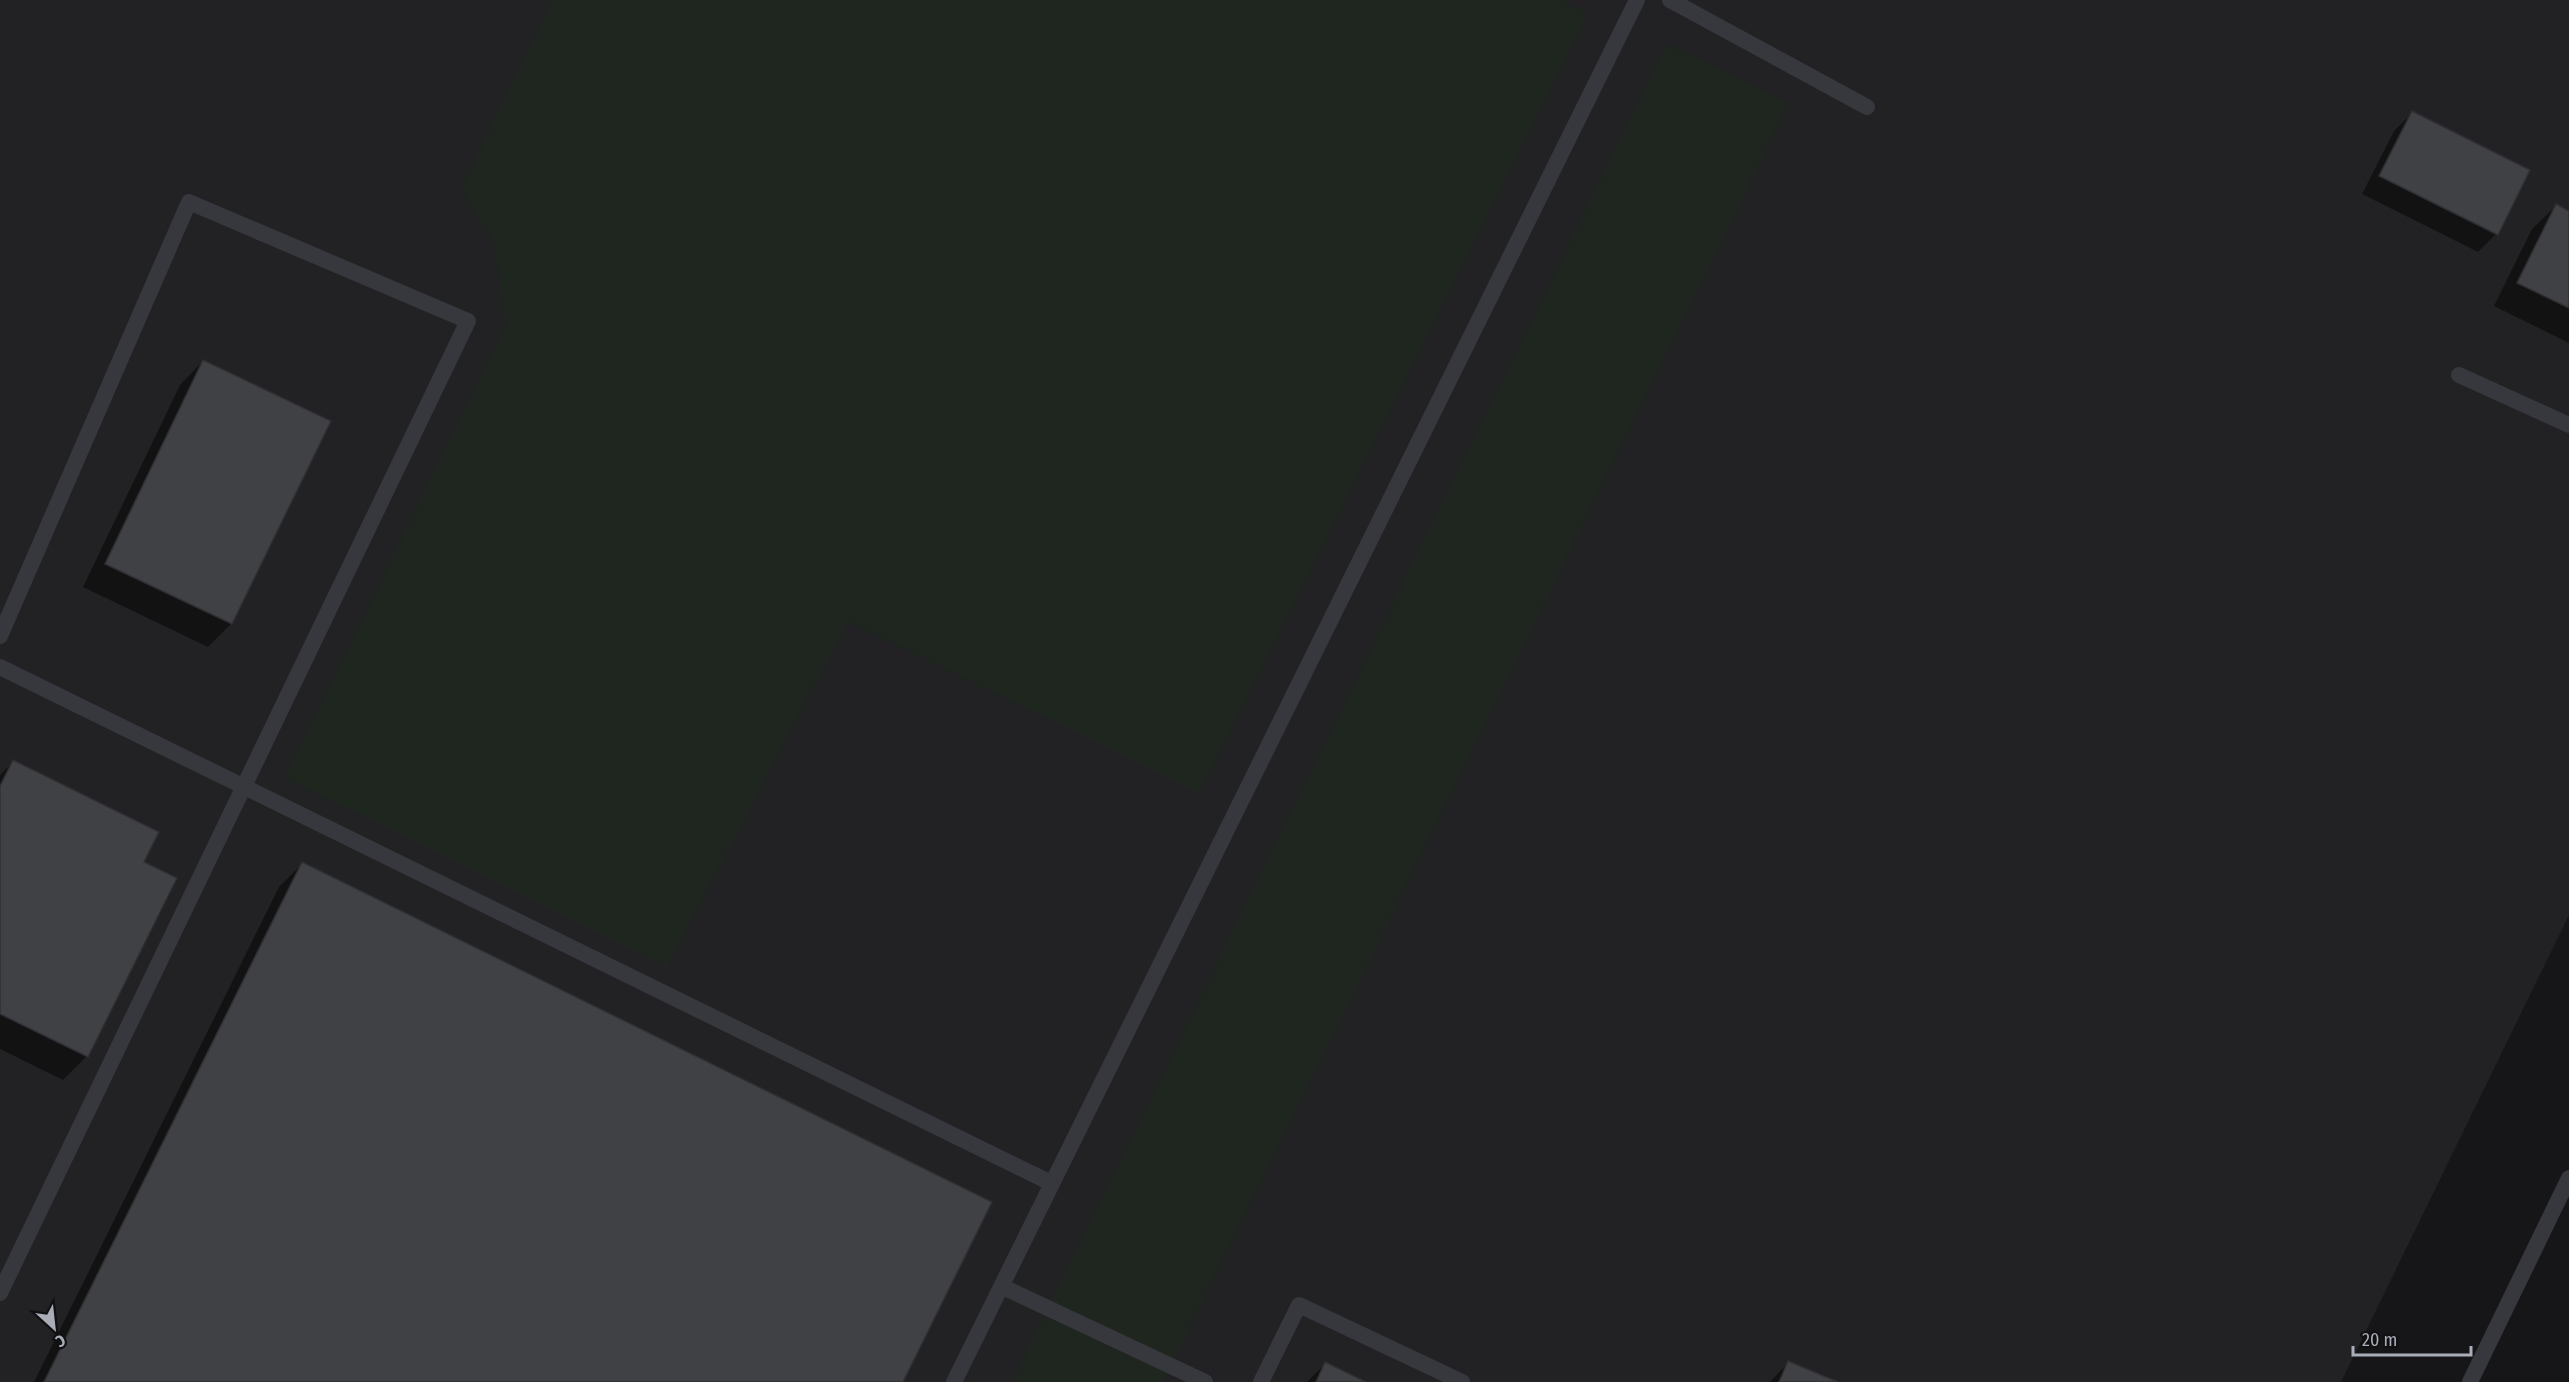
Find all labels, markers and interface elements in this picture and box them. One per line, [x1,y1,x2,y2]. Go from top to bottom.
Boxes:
north arrow [24,1298,84,1358]
scale bar [2353,1319,2472,1357]
text: 20 m [2362,1329,2397,1351]
text: С [52,1331,69,1352]

